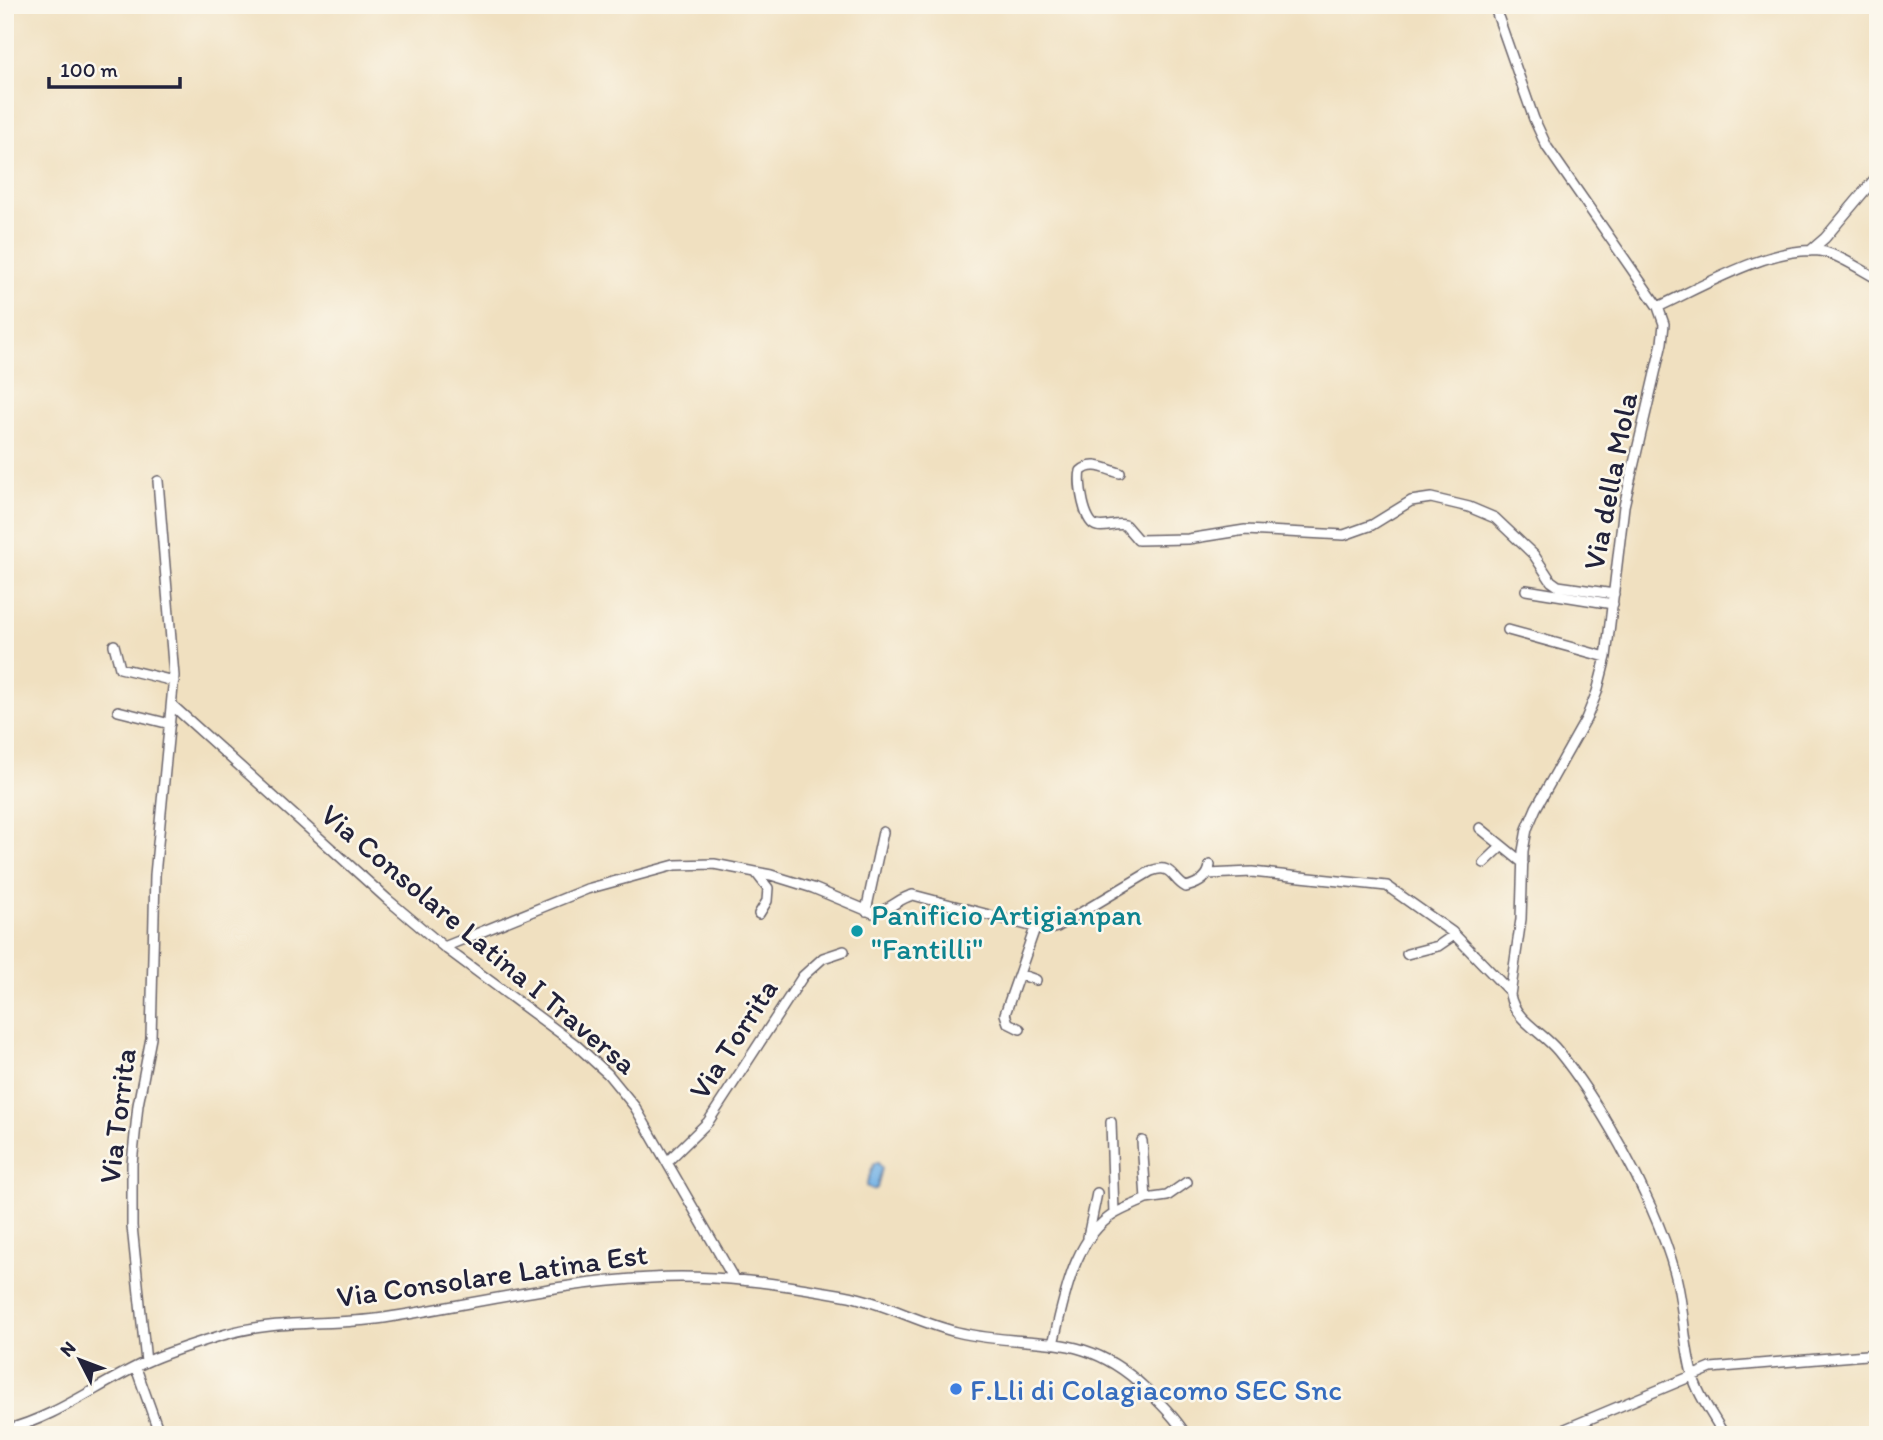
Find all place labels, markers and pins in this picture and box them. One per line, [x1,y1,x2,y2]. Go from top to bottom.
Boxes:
place label: Panificio Artigianpan "Fantilli" [871,896,1142,967]
marker: Panificio Artigianpan "Fantilli" [849,923,865,939]
place label: F.Lli di Colagiacomo SEC Snc [970,1371,1342,1408]
marker: F.Lli di Colagiacomo SEC Snc [948,1381,964,1397]

